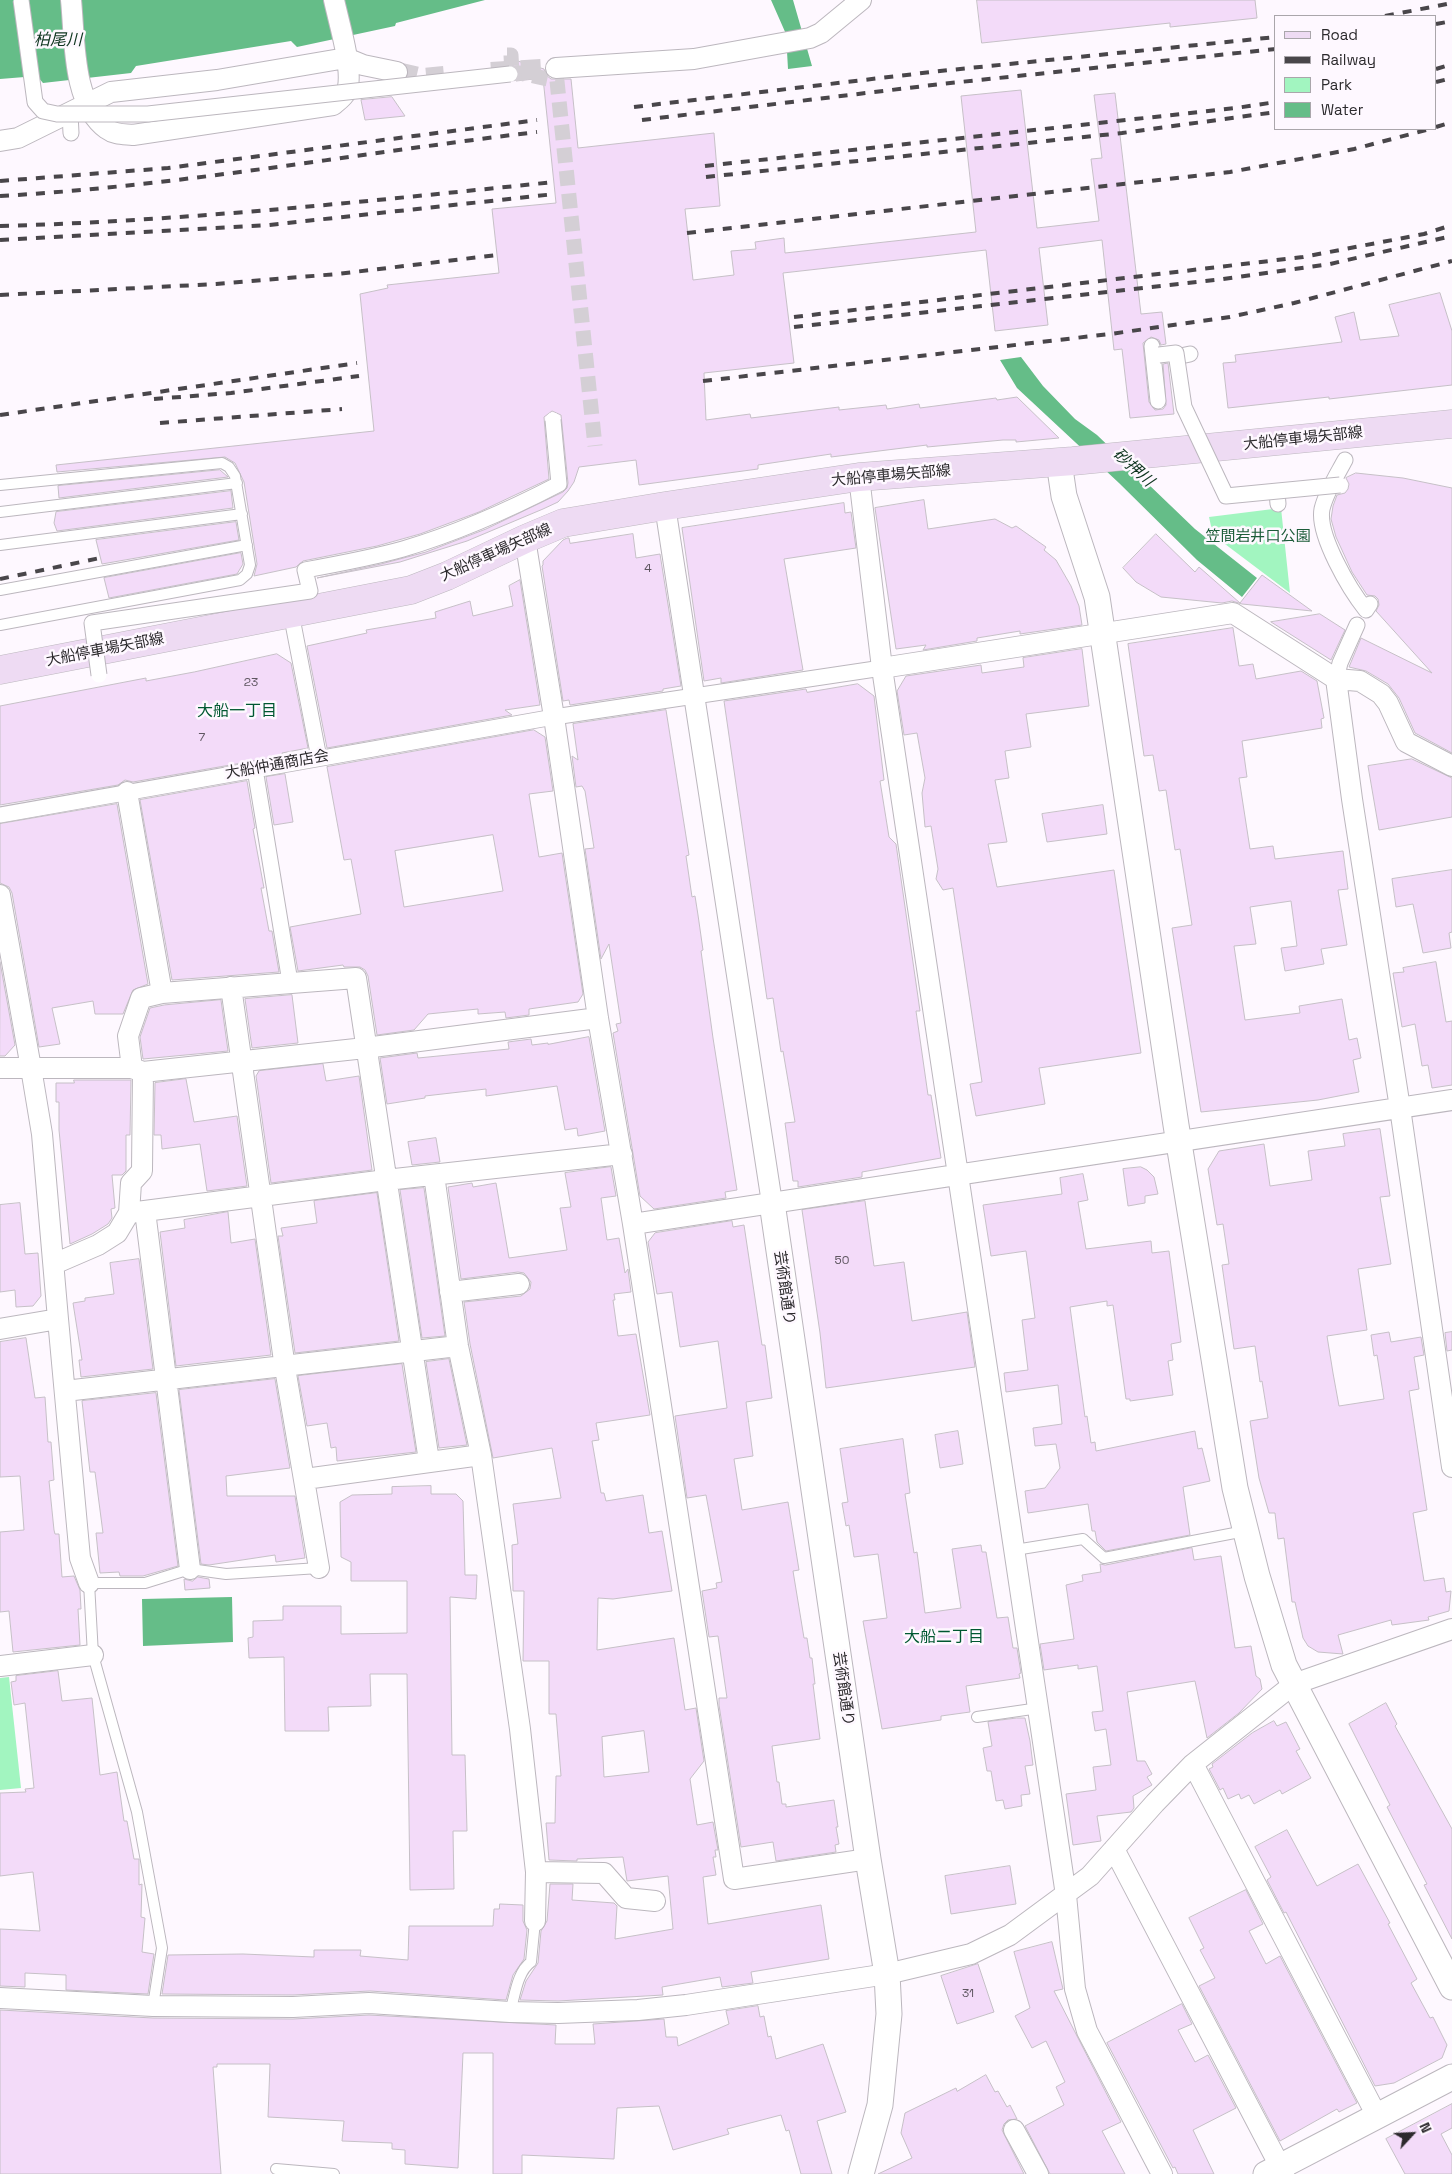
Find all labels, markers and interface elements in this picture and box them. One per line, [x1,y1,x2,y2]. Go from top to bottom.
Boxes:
legend [1274,15,1437,130]
text: Road [1321,25,1358,44]
water label: 柏尾川 [34,31,82,51]
text: Railway [1321,50,1376,69]
text: Park [1321,75,1352,94]
text: Water [1321,100,1363,119]
street label: 大船停車場矢部線 [1242,424,1364,454]
water label: 砂押川 [1109,445,1157,491]
street label: 大船停車場矢部線 [830,462,952,490]
street label: 大船停車場矢部線 [438,520,554,586]
park label: 笠間岩井口公園 [1206,528,1310,546]
house number: 4 [644,562,652,576]
street label: 大船停車場矢部線 [44,630,166,670]
house number: 23 [244,676,258,690]
district label: 大船一丁目 [197,702,277,722]
house number: 7 [199,731,205,745]
street label: 大船仲通商店会 [224,747,330,783]
street label: 芸術館通り [770,1250,798,1326]
house number: 50 [835,1254,849,1268]
district label: 大船二丁目 [904,1628,984,1648]
street label: 芸術館通り [829,1651,857,1727]
house number: 31 [962,1987,974,2001]
north arrow [1387,2109,1437,2159]
text: N [1415,2120,1436,2136]

